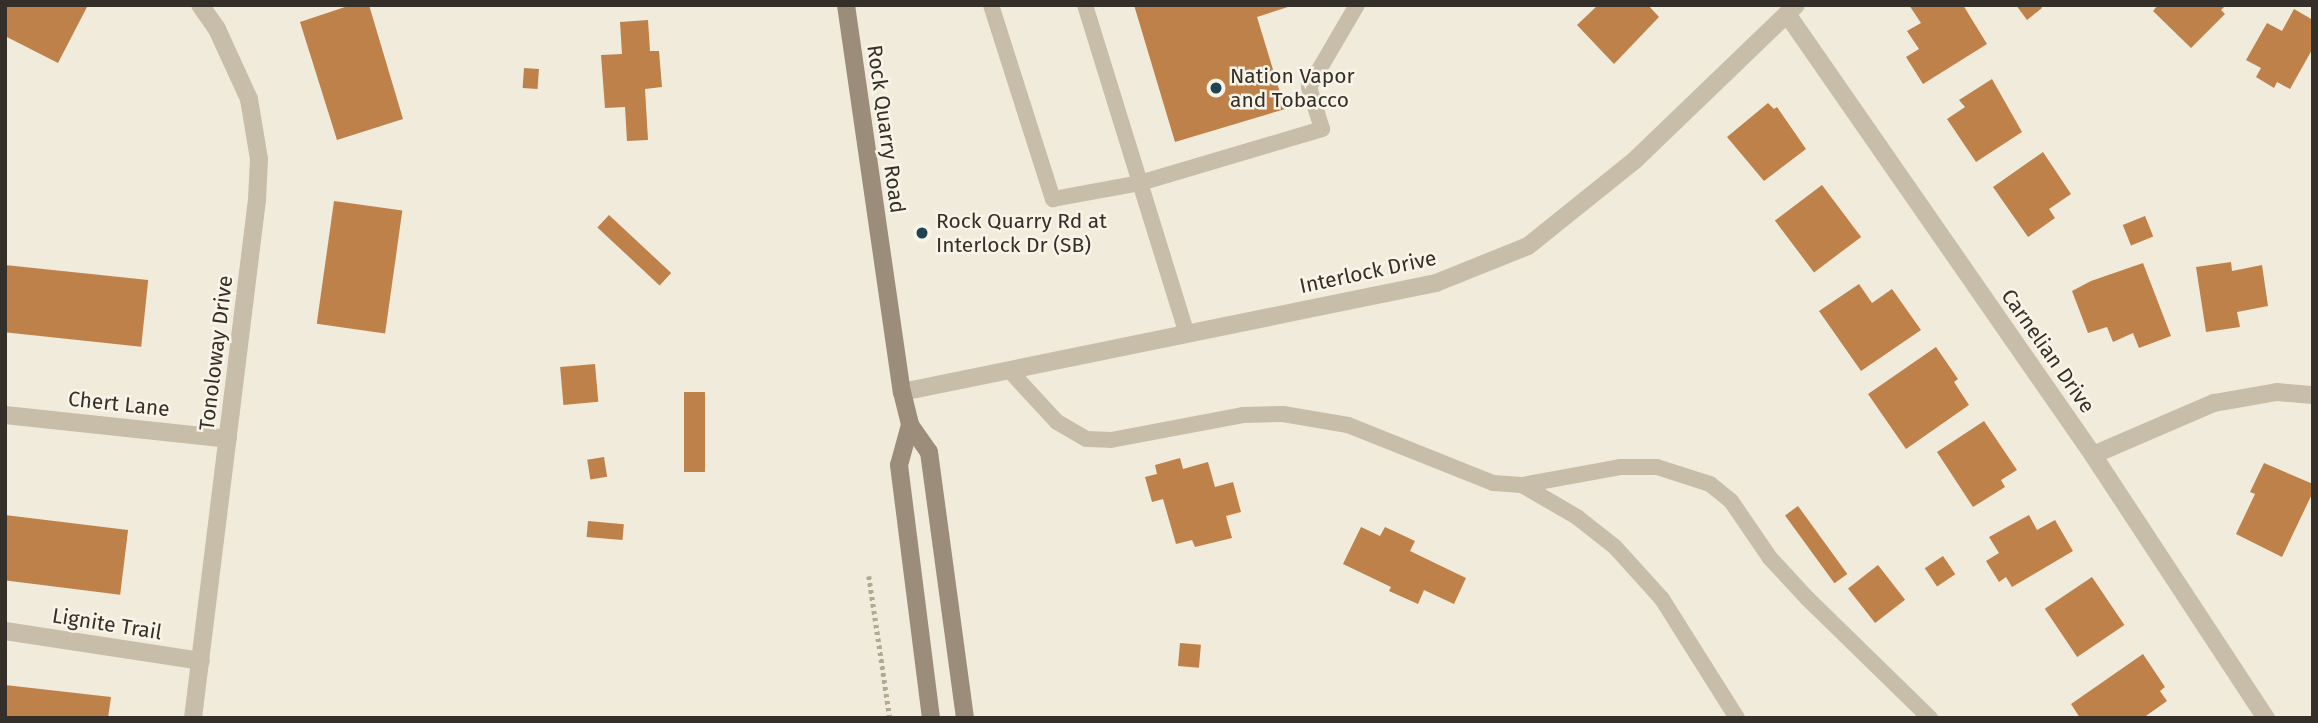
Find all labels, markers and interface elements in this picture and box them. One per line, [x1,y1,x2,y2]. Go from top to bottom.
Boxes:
street label: Rock Quarry Road [862,43,910,215]
place label: Nation Vapor and Tobacco [1230,63,1355,113]
marker: Nation Vapor and Tobacco [1208,80,1224,96]
place label: Rock Quarry Rd at Interlock Dr (SB) [936,208,1107,258]
marker: Rock Quarry Rd at Interlock Dr (SB) [914,225,930,241]
street label: Interlock Drive [1297,245,1439,299]
street label: Tonoloway Drive [194,274,238,432]
street label: Carnelian Drive [1996,284,2100,418]
street label: Chert Lane [67,386,171,422]
street label: Lignite Trail [50,603,164,645]

